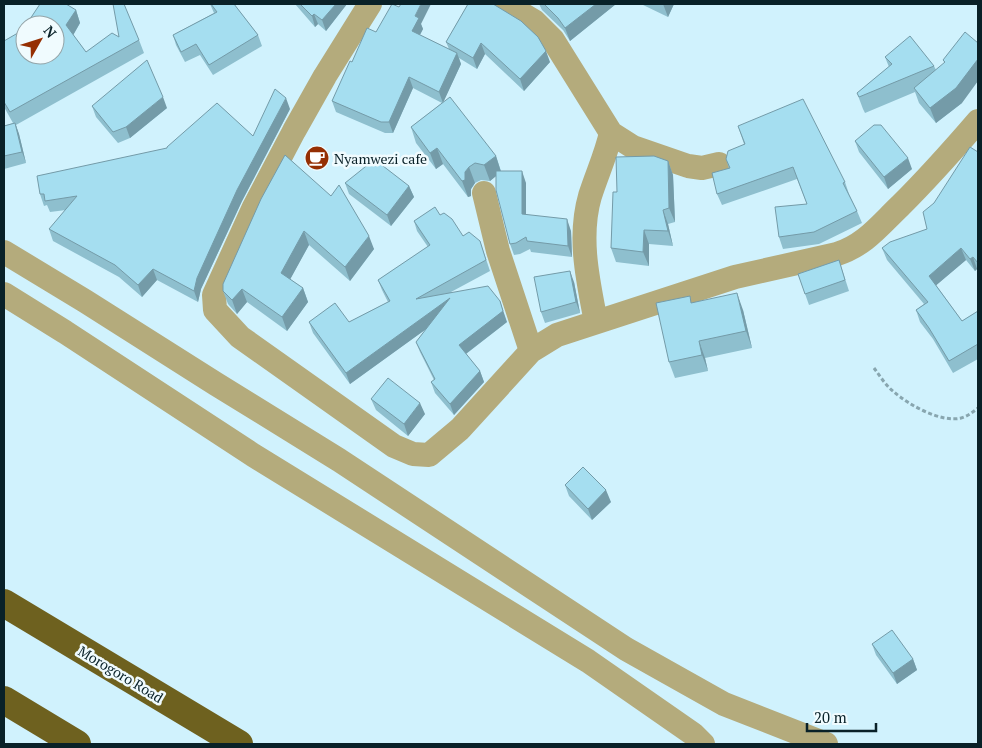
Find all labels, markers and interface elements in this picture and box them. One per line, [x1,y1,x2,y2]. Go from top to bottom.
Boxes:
north arrow [15,15,65,65]
text: N [40,21,61,42]
cafe icon: Nyamwezi cafe [304,145,330,171]
place label: Nyamwezi cafe [334,149,427,168]
street label: Morogoro Road [75,641,167,707]
scale bar [807,700,876,732]
text: 20 m [814,707,847,727]

